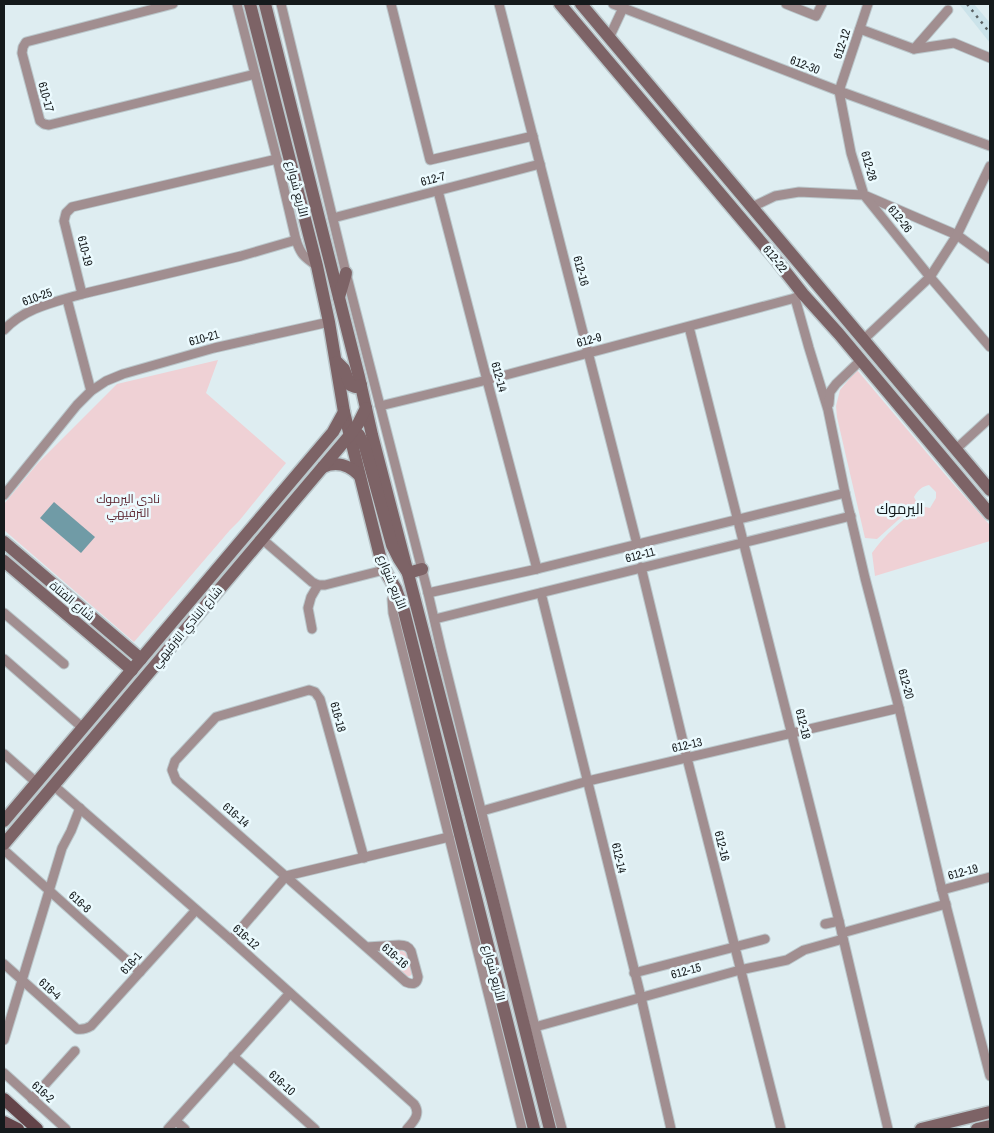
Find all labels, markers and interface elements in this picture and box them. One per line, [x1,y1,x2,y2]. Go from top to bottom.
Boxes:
street label: 612-12 [830,27,854,61]
street label: 612-30 [788,52,822,78]
street label: 610-17 [34,80,58,114]
street label: 612-28 [857,149,881,183]
street label: الأربع شوارع [282,159,312,219]
street label: 612-7 [419,168,448,190]
street label: 612-26 [884,202,916,236]
street label: 610-19 [74,234,96,268]
street label: 612-22 [759,242,791,276]
street label: 612-16 [569,254,593,288]
street label: 610-25 [20,284,55,310]
street label: 610-21 [187,326,221,350]
street label: 612-9 [575,329,603,351]
street label: 612-14 [487,360,511,394]
park label: نادي اليرموك الترفيهي [96,491,160,523]
district label: اليرموك [876,498,924,519]
street label: 612-11 [624,543,657,566]
street label: الأربع شوارع [374,552,410,612]
street label: شارع الفتاة [46,577,98,625]
street label: شارع النادي الترفيهي [148,583,227,672]
street label: 612-20 [894,667,918,701]
street label: 616-18 [326,700,350,734]
street label: 612-18 [792,707,814,741]
street label: 612-13 [670,734,704,756]
street label: 616-14 [219,799,253,831]
street label: 612-16 [711,829,733,863]
street label: 612-14 [608,841,630,875]
street label: 612-19 [946,860,980,884]
street label: 616-8 [65,888,95,916]
street label: 616-12 [229,921,263,953]
street label: 616-16 [378,940,412,972]
street label: الأربع شوارع [479,943,509,1003]
street label: 616-1 [117,948,146,978]
street label: 612-15 [669,959,703,983]
street label: 616-4 [35,975,65,1004]
street label: 616-10 [265,1067,299,1099]
street label: 616-2 [28,1078,58,1106]

